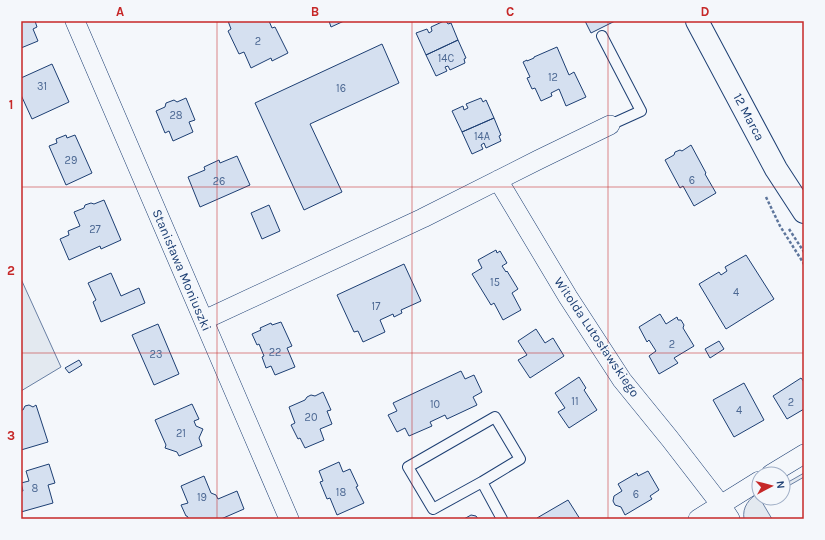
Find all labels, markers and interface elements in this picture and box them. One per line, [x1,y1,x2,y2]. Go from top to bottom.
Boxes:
text: A [116,4,124,19]
text: B [311,4,319,19]
text: C [506,4,514,19]
text: D [701,4,710,19]
house number: 2 [255,35,261,48]
house number: 14C [438,52,455,65]
house number: 12 [548,71,558,84]
house number: 31 [37,80,47,93]
house number: 16 [336,82,346,95]
street label: 12 Marca [730,91,768,143]
text: 1 [9,97,13,112]
house number: 28 [169,109,183,122]
house number: 14A [474,130,491,143]
house number: 29 [65,154,77,167]
house number: 6 [689,174,695,187]
house number: 26 [213,175,225,188]
street label: Stanisława Moniuszki [150,207,214,333]
house number: 27 [89,223,101,236]
text: 2 [7,263,15,278]
street label: Witolda Lutosławskiego [551,274,643,400]
house number: 15 [490,276,500,289]
house number: 4 [733,286,739,299]
house number: 17 [372,300,380,313]
house number: 2 [669,338,675,351]
house number: 22 [269,346,281,359]
house number: 23 [150,348,162,361]
house number: 11 [571,395,579,408]
house number: 2 [788,396,794,409]
house number: 10 [430,398,440,411]
house number: 4 [736,404,742,417]
house number: 20 [305,411,317,424]
house number: 21 [176,427,186,440]
text: 3 [7,428,15,443]
north arrow [751,466,791,506]
text: N [773,480,787,490]
house number: 8 [32,482,39,495]
house number: 18 [336,486,346,499]
house number: 6 [633,488,639,501]
house number: 19 [197,491,207,504]

